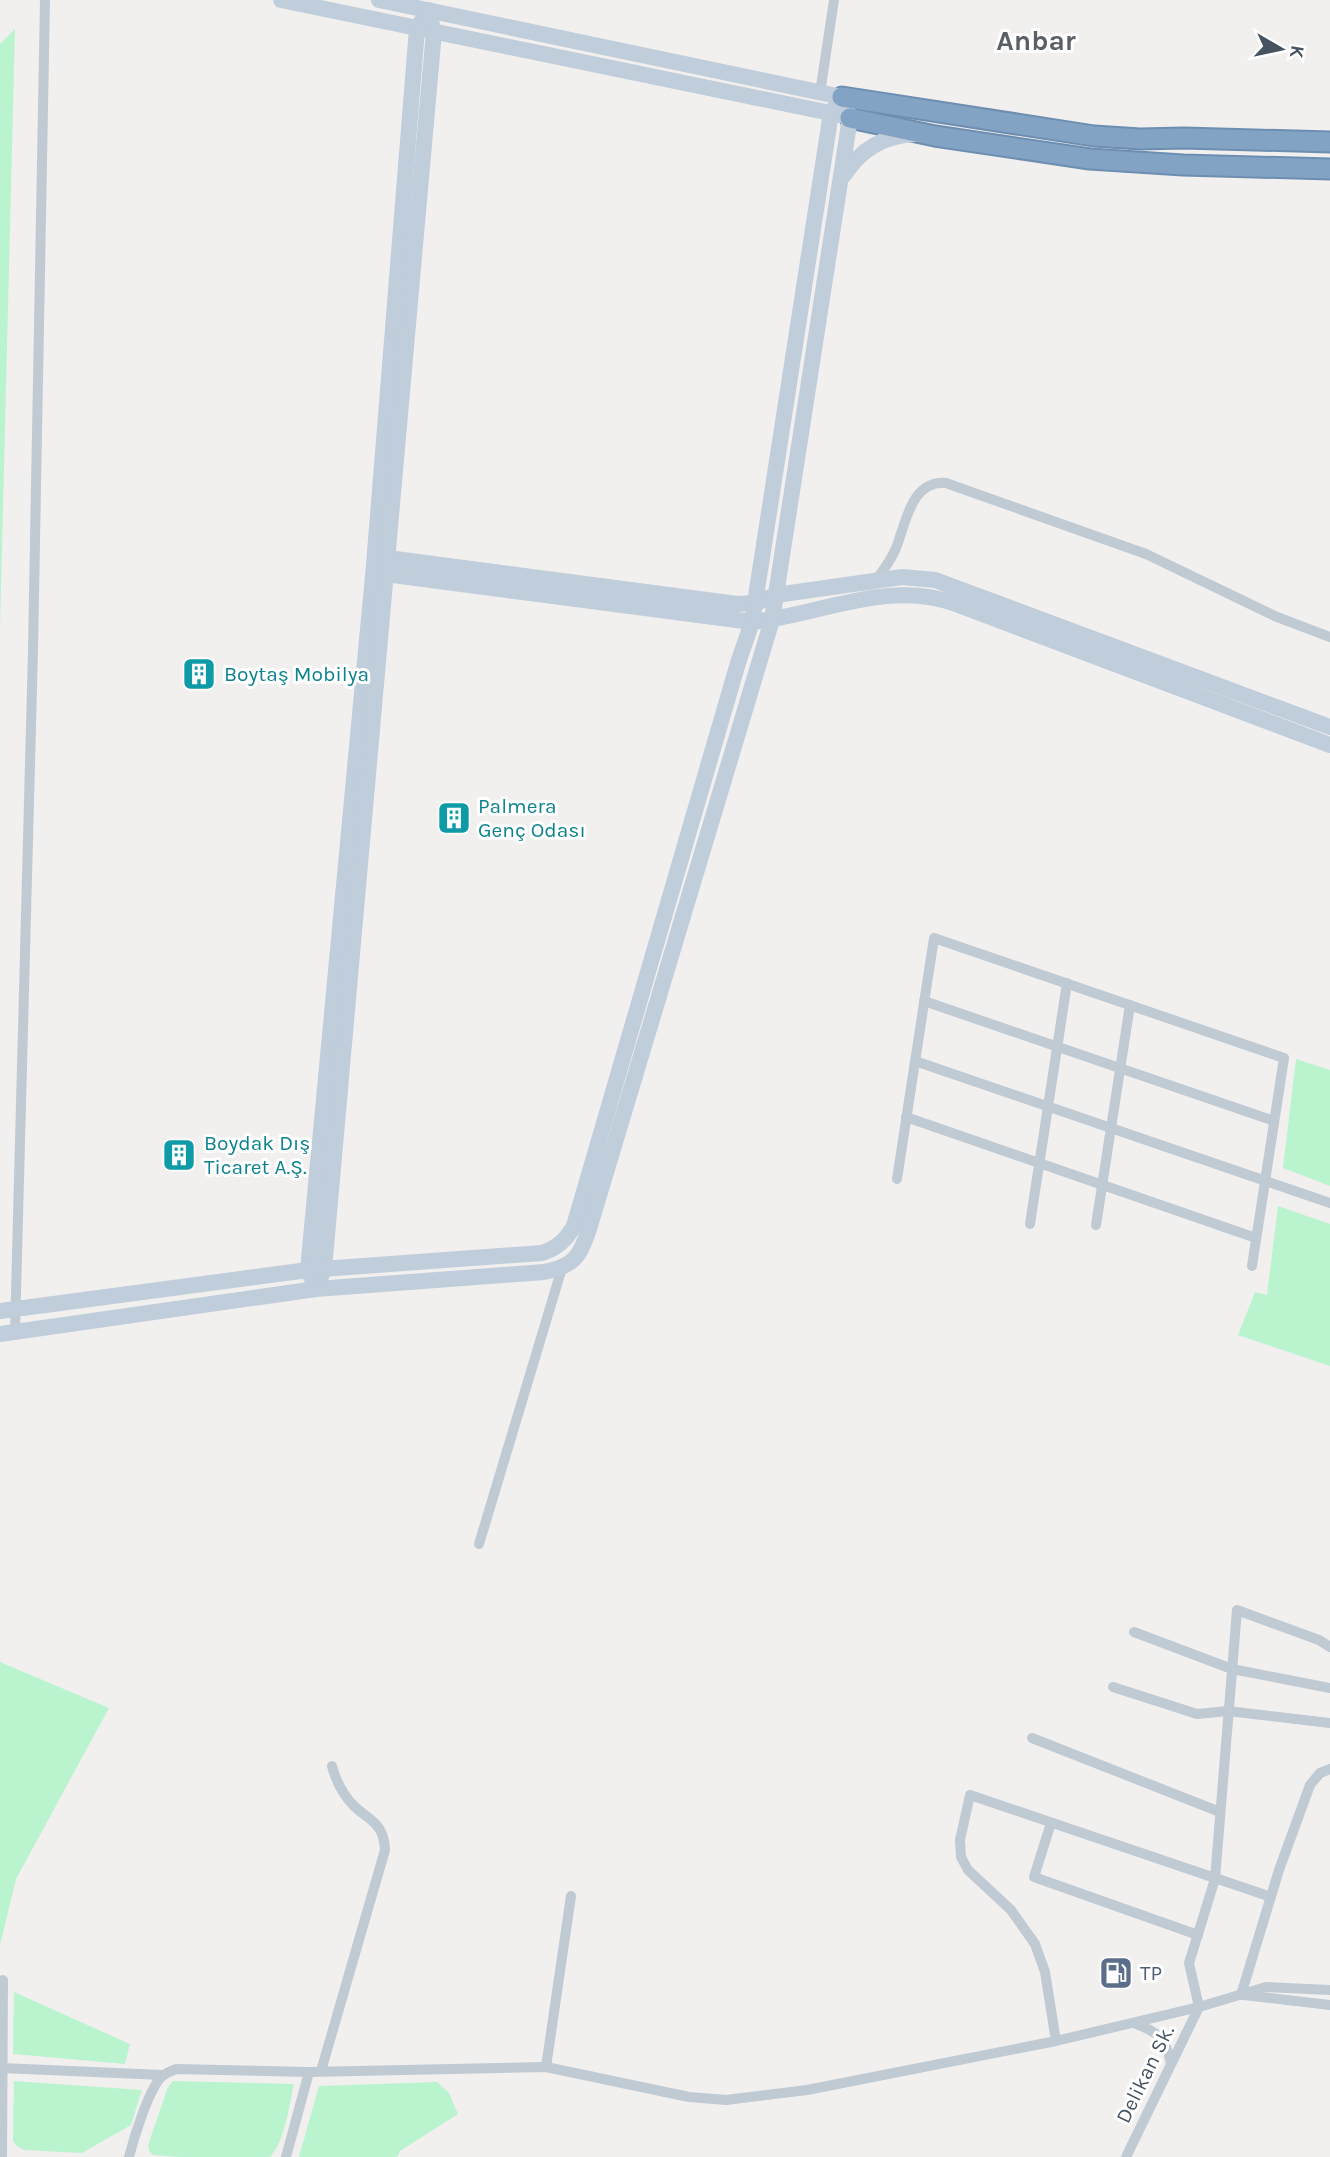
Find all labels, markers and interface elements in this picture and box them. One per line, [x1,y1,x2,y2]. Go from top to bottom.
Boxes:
north arrow [1246,14,1316,84]
district label: Anbar [996,24,1076,57]
text: K [1285,44,1309,60]
building icon: Boytaş Mobilya [180,655,218,693]
place label: Boytaş Mobilya [224,662,369,686]
place label: Palmera Genç Odası [478,794,586,842]
building icon: Palmera Genç Odası [435,799,473,837]
place label: Boydak Dış Ticaret A.Ş. [204,1131,310,1179]
building icon: Boydak Dış Ticaret A.Ş. [160,1136,198,1174]
fuel station icon: TP [1097,1954,1135,1992]
place label: TP [1140,1961,1162,1985]
street label: Delikan Sk. [1111,2021,1179,2127]

